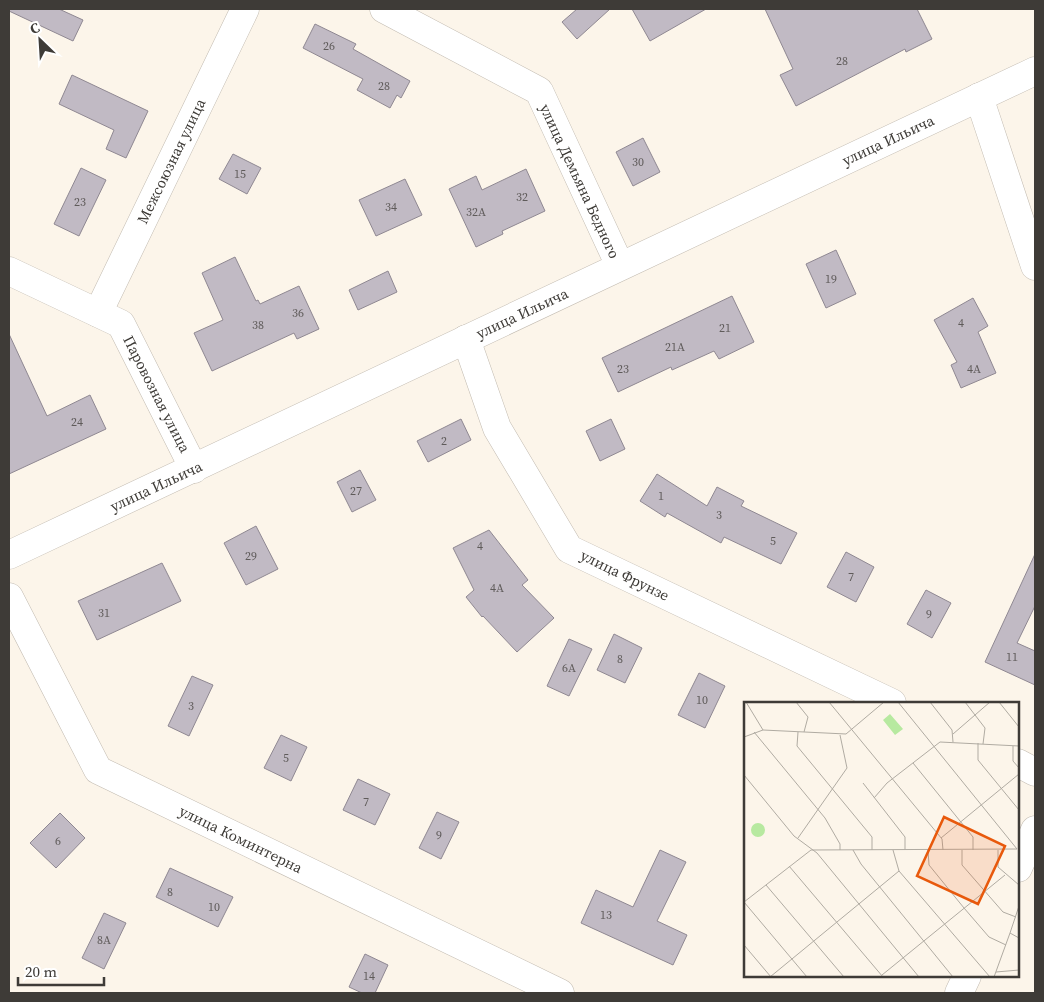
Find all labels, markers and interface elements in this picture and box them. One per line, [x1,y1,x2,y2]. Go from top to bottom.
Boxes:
north arrow [15,15,65,65]
text: С [26,17,43,39]
house number: 26 [323,38,335,54]
house number: 28 [836,53,848,69]
house number: 28 [378,78,390,94]
street label: Межсоюзная улица [132,95,211,227]
street label: улица Демьяна Бедного [535,100,625,262]
street label: улица Ильича [838,109,938,171]
house number: 30 [632,154,644,170]
house number: 15 [234,166,246,182]
house number: 32 [516,189,528,205]
house number: 23 [74,194,86,210]
house number: 34 [385,199,397,215]
house number: 32А [466,204,486,220]
house number: 19 [825,271,837,287]
street label: улица Ильича [472,282,572,344]
house number: 36 [292,305,304,321]
house number: 4 [958,315,964,331]
house number: 38 [252,317,264,333]
house number: 21 [719,320,731,336]
street label: Паровозная улица [118,332,196,457]
house number: 21А [665,339,685,355]
house number: 23 [617,361,629,377]
house number: 4А [967,361,981,377]
house number: 24 [71,414,83,430]
house number: 2 [441,433,447,449]
street label: улица Ильича [106,455,206,517]
house number: 27 [350,483,362,499]
house number: 1 [658,488,664,504]
house number: 3 [716,507,722,523]
house number: 5 [770,533,776,549]
house number: 4 [477,538,483,554]
street label: улица Фрунзе [577,544,673,606]
house number: 29 [245,548,257,564]
house number: 7 [848,569,854,585]
house number: 4А [490,580,504,596]
house number: 31 [98,605,110,621]
house number: 9 [926,606,932,622]
house number: 11 [1006,649,1018,665]
house number: 8 [617,651,623,667]
house number: 6А [562,660,576,676]
house number: 10 [696,692,708,708]
house number: 3 [188,698,194,714]
inset map [744,702,1019,977]
house number: 5 [283,750,289,766]
house number: 7 [363,794,369,810]
street label: улица Коминтерна [176,800,306,878]
house number: 9 [436,827,442,843]
house number: 6 [55,833,61,849]
house number: 8 [167,884,173,900]
house number: 10 [208,899,220,915]
house number: 13 [600,907,612,923]
house number: 8А [97,932,111,948]
scale bar [18,954,104,986]
text: 20 m [25,961,57,982]
house number: 14 [363,968,375,984]

